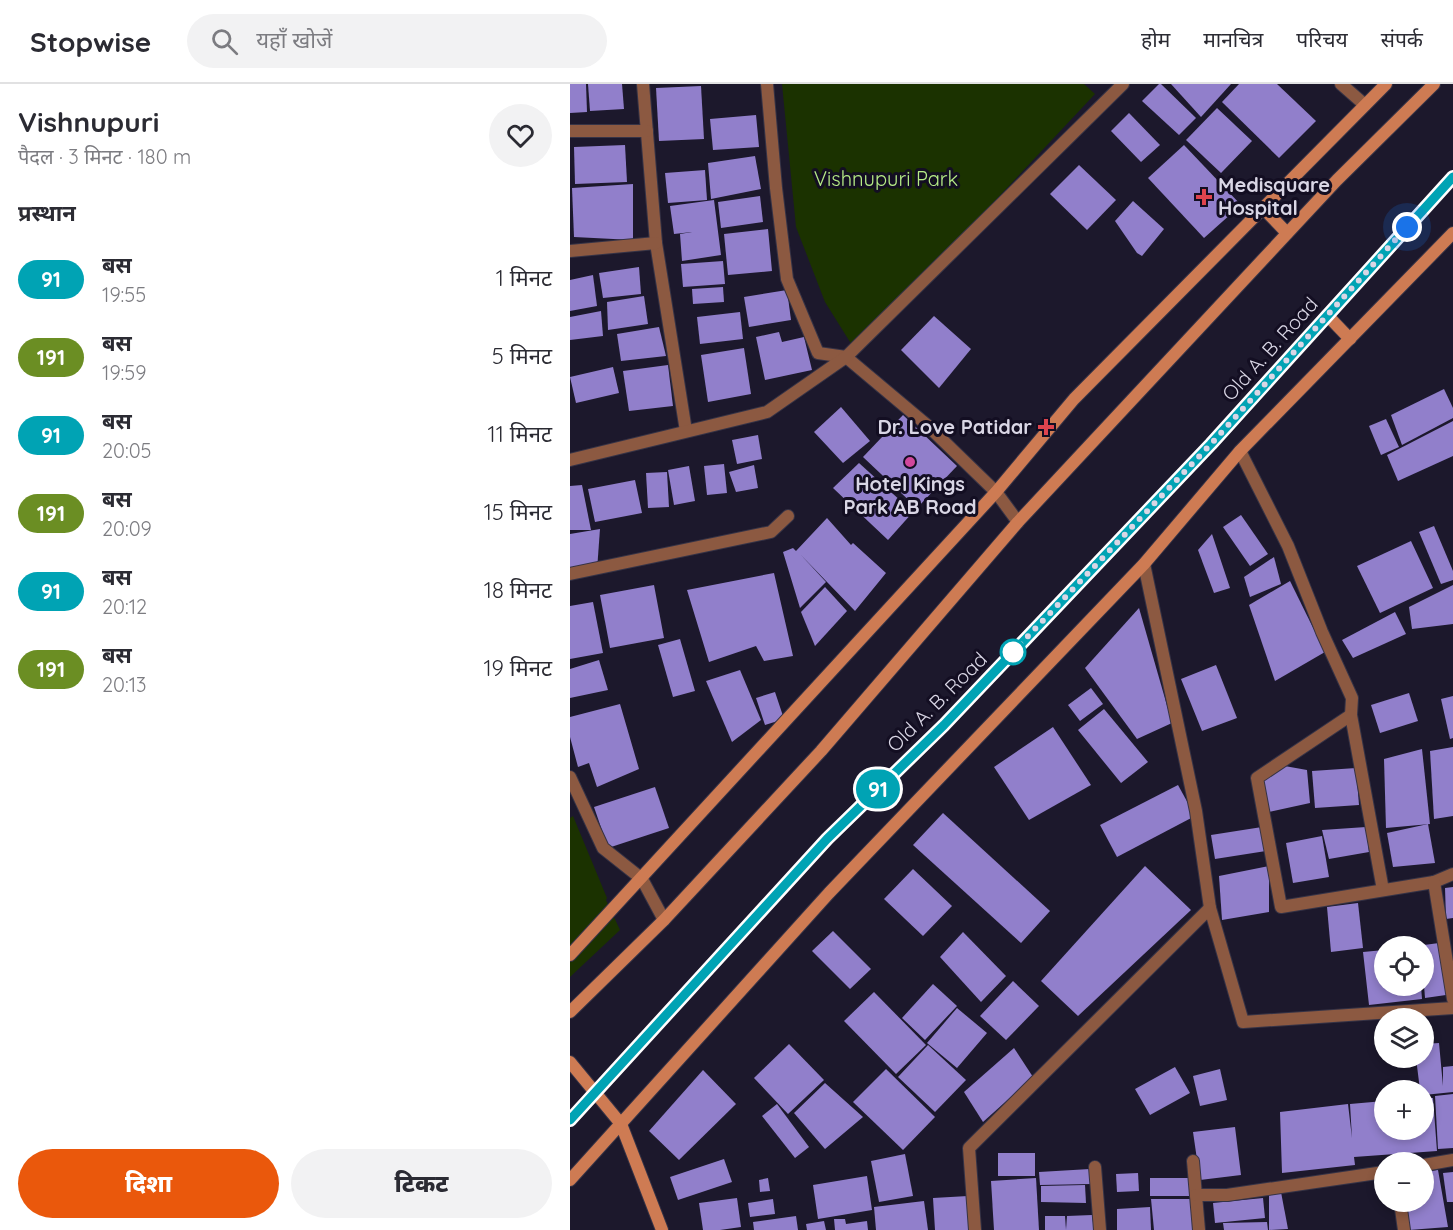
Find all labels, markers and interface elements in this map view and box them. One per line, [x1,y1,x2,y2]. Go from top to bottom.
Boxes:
search box [187,14,607,68]
text: Stopwise [30,24,151,59]
icon: search [208,25,241,58]
text: यहाँ खोजें [256,26,332,54]
text: होम [1141,26,1170,52]
text: मानचित्र [1203,26,1263,52]
text: परिचय [1296,26,1348,52]
text: संपर्क [1381,26,1423,52]
text: Vishnupuri [18,104,159,139]
button: heart [489,104,552,167]
text: पैदल · 3 मिनट · 180 m [18,144,191,169]
park label: Vishnupuri Park [814,166,958,191]
place label: Medisquare Hospital [1218,172,1330,220]
marker: Medisquare Hospital [1195,188,1213,206]
text: प्रस्थान [18,199,76,227]
your location [1392,212,1422,242]
text: बस [102,251,132,279]
text: 1 मिनट [496,264,552,292]
text: 91 [41,266,61,292]
text: 19:55 [102,282,146,307]
street label: Old A. B. Road [1216,292,1323,406]
text: बस [102,329,132,357]
text: 5 मिनट [492,342,552,370]
text: 191 [37,344,65,370]
text: 19:59 [102,360,146,385]
text: बस [102,407,132,435]
place label: Dr. Love Patidar [877,414,1032,439]
marker: Dr. Love Patidar [1037,418,1055,436]
text: 11 मिनट [488,420,552,448]
text: 91 [41,422,61,448]
text: 20:05 [102,438,152,463]
marker: Hotel Kings Park AB Road [903,455,917,469]
place label: Hotel Kings Park AB Road [844,471,976,519]
text: बस [102,485,132,513]
text: 15 मिनट [484,498,552,526]
text: 191 [37,500,65,526]
text: 20:09 [102,516,152,541]
text: बस [102,563,132,591]
text: 18 मिनट [484,576,552,604]
text: 91 [41,578,61,604]
text: 20:12 [102,594,147,619]
unlabelled marker [1000,639,1026,665]
text: बस [102,641,132,669]
street label: Old A. B. Road [881,646,992,757]
text: 19 मिनट [483,654,552,682]
text: 191 [37,656,65,682]
text: 20:13 [102,672,147,697]
line badge: 91 [851,770,905,808]
text: 91 [868,776,888,802]
map controls [1374,936,1434,1212]
button: locate [1374,936,1434,996]
button: layers [1374,1008,1434,1068]
button: + [1374,1080,1434,1140]
button: दिशा [18,1149,279,1218]
button: टिकट [291,1149,552,1218]
button: − [1374,1152,1434,1212]

